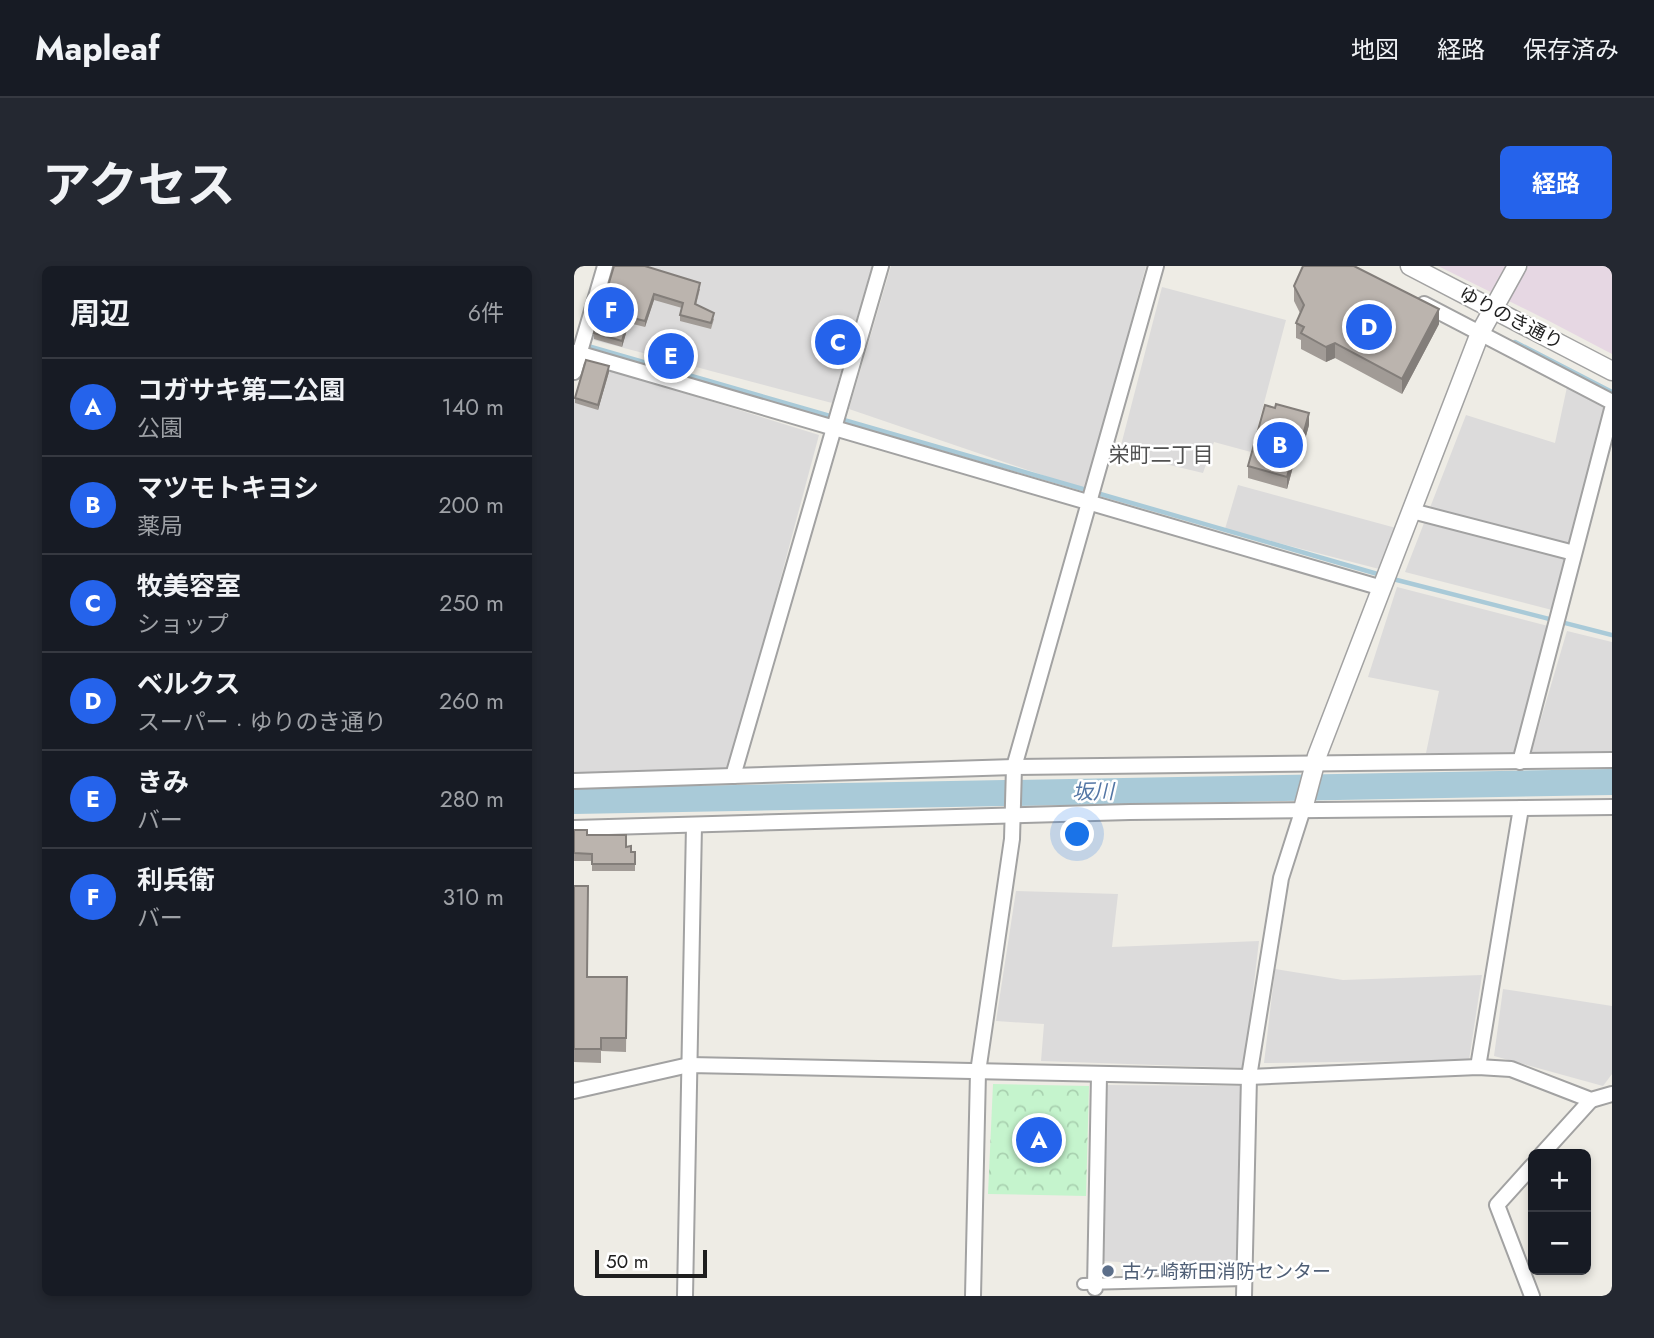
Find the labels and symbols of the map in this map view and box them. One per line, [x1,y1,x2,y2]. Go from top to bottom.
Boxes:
street label: ゆりのき通り [1454,280,1568,356]
pin: F [588,284,634,336]
pin: D [1346,301,1392,353]
pin: C [815,316,861,368]
pin: E [648,330,694,382]
pin: B [1257,419,1303,471]
district label: 栄町二丁目 [1109,440,1214,470]
water label: 坂川 [1072,777,1116,807]
your location [1060,817,1094,851]
pin: A [1016,1114,1062,1166]
scale bar [595,1247,707,1279]
place label: 古ヶ崎新田消防センター [1122,1258,1331,1285]
marker: 古ヶ崎新田消防センター [1100,1263,1116,1279]

